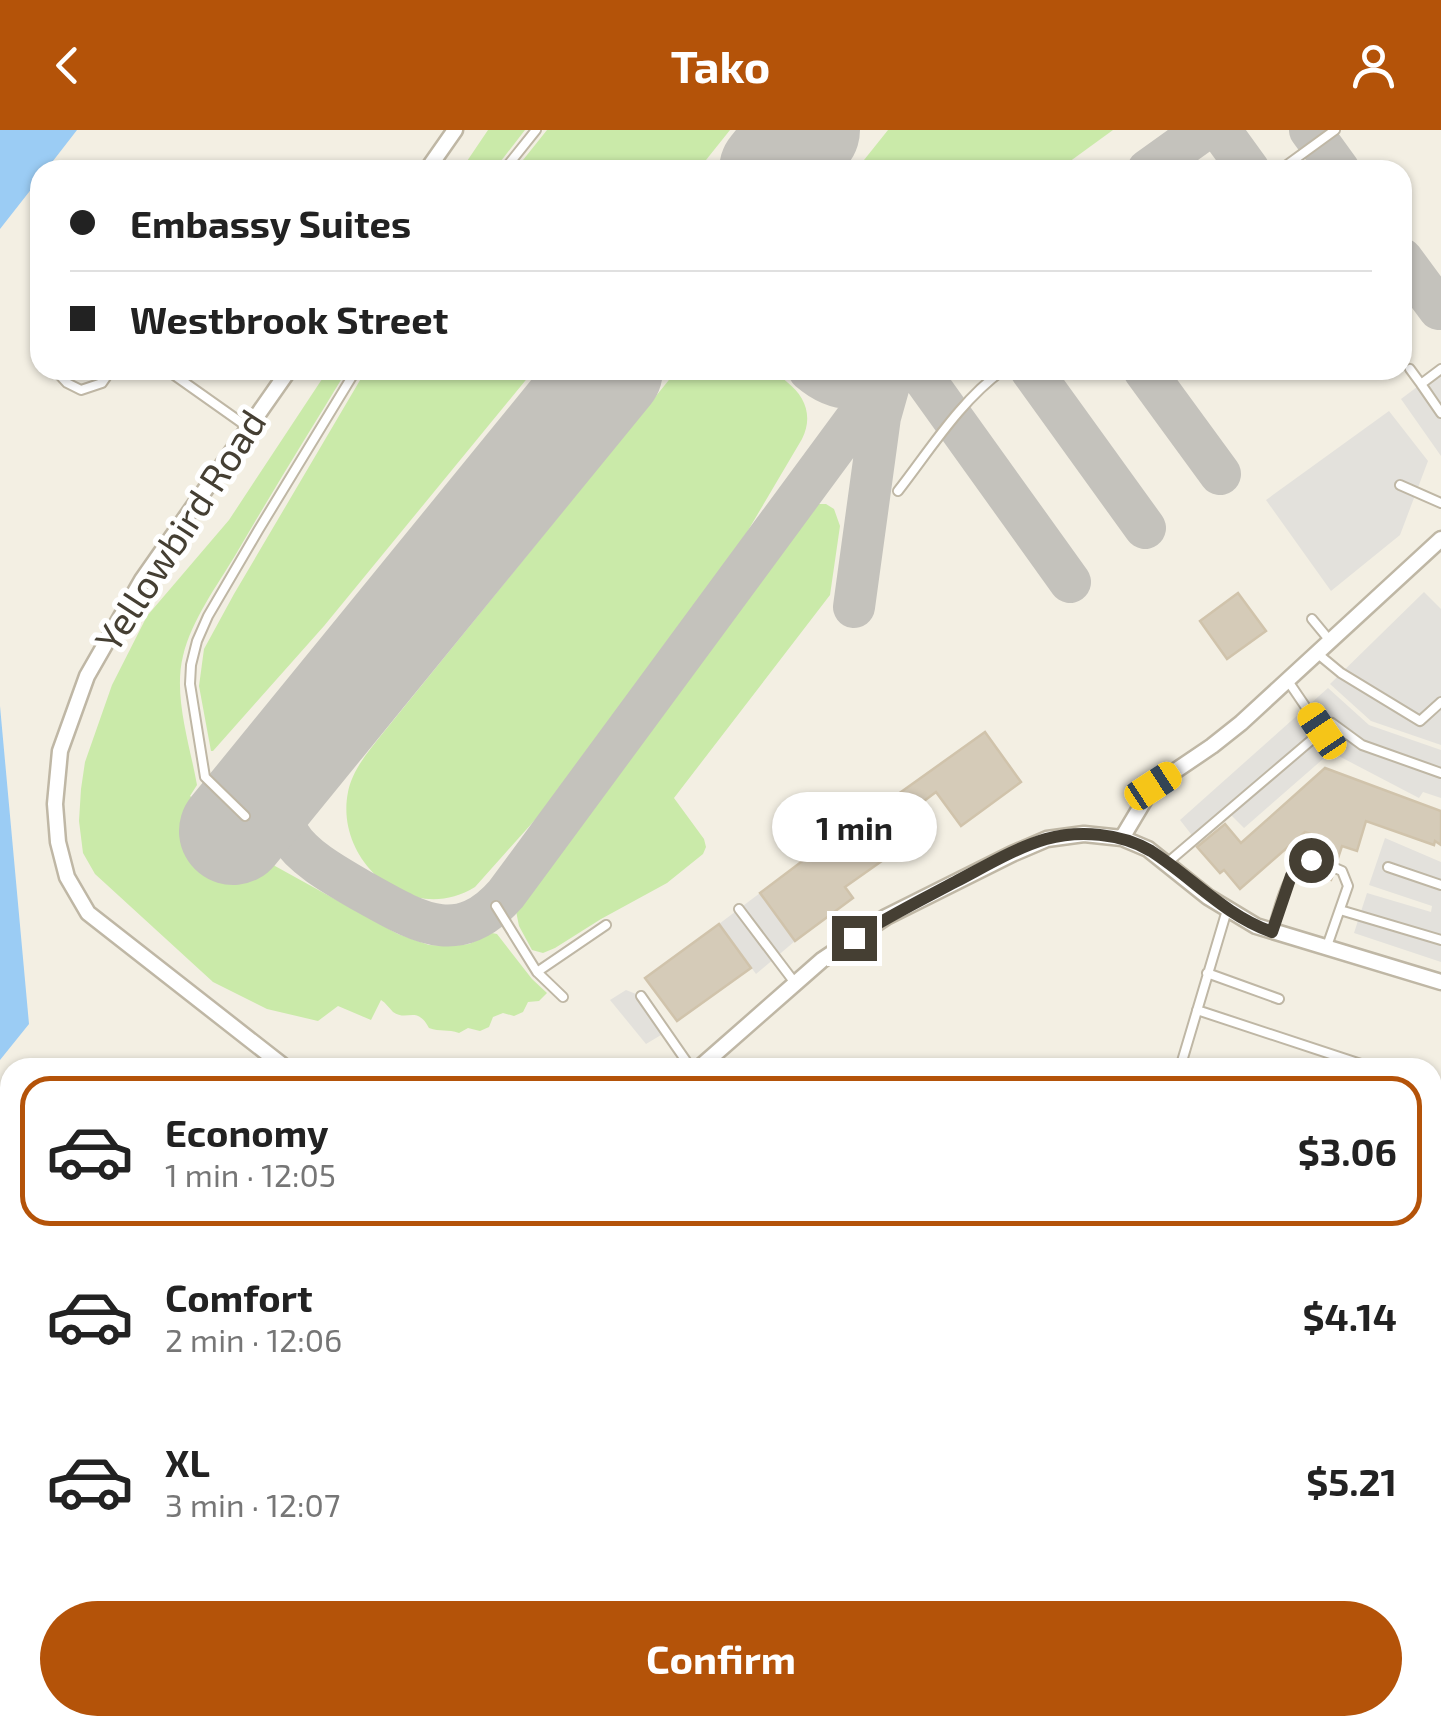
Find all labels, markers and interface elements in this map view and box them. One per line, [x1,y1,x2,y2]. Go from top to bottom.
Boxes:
icon: back [40,38,95,93]
text: Tako [671,38,770,92]
icon: person [1346,38,1401,93]
text: Embassy Suites [130,200,411,246]
text: Westbrook Street [130,296,448,342]
street label: Yellowbird Road [84,401,274,659]
car [1293,698,1351,764]
car [1120,757,1186,815]
callout: 1 min [772,793,936,863]
text: 1 min [816,808,893,846]
route start [1289,838,1334,883]
route end [832,916,877,961]
icon: car [45,1106,135,1196]
text: Economy [165,1109,329,1155]
text: $3.06 [1298,1128,1397,1174]
text: 1 min · 12:05 [165,1155,336,1193]
icon: car [45,1271,135,1361]
text: Comfort [165,1274,313,1320]
text: $4.14 [1303,1293,1397,1339]
text: 2 min · 12:06 [165,1320,342,1358]
icon: car [45,1436,135,1526]
text: XL [165,1439,210,1485]
text: $5.21 [1306,1458,1397,1504]
text: 3 min · 12:07 [165,1485,340,1523]
button: Confirm [40,1601,1402,1716]

